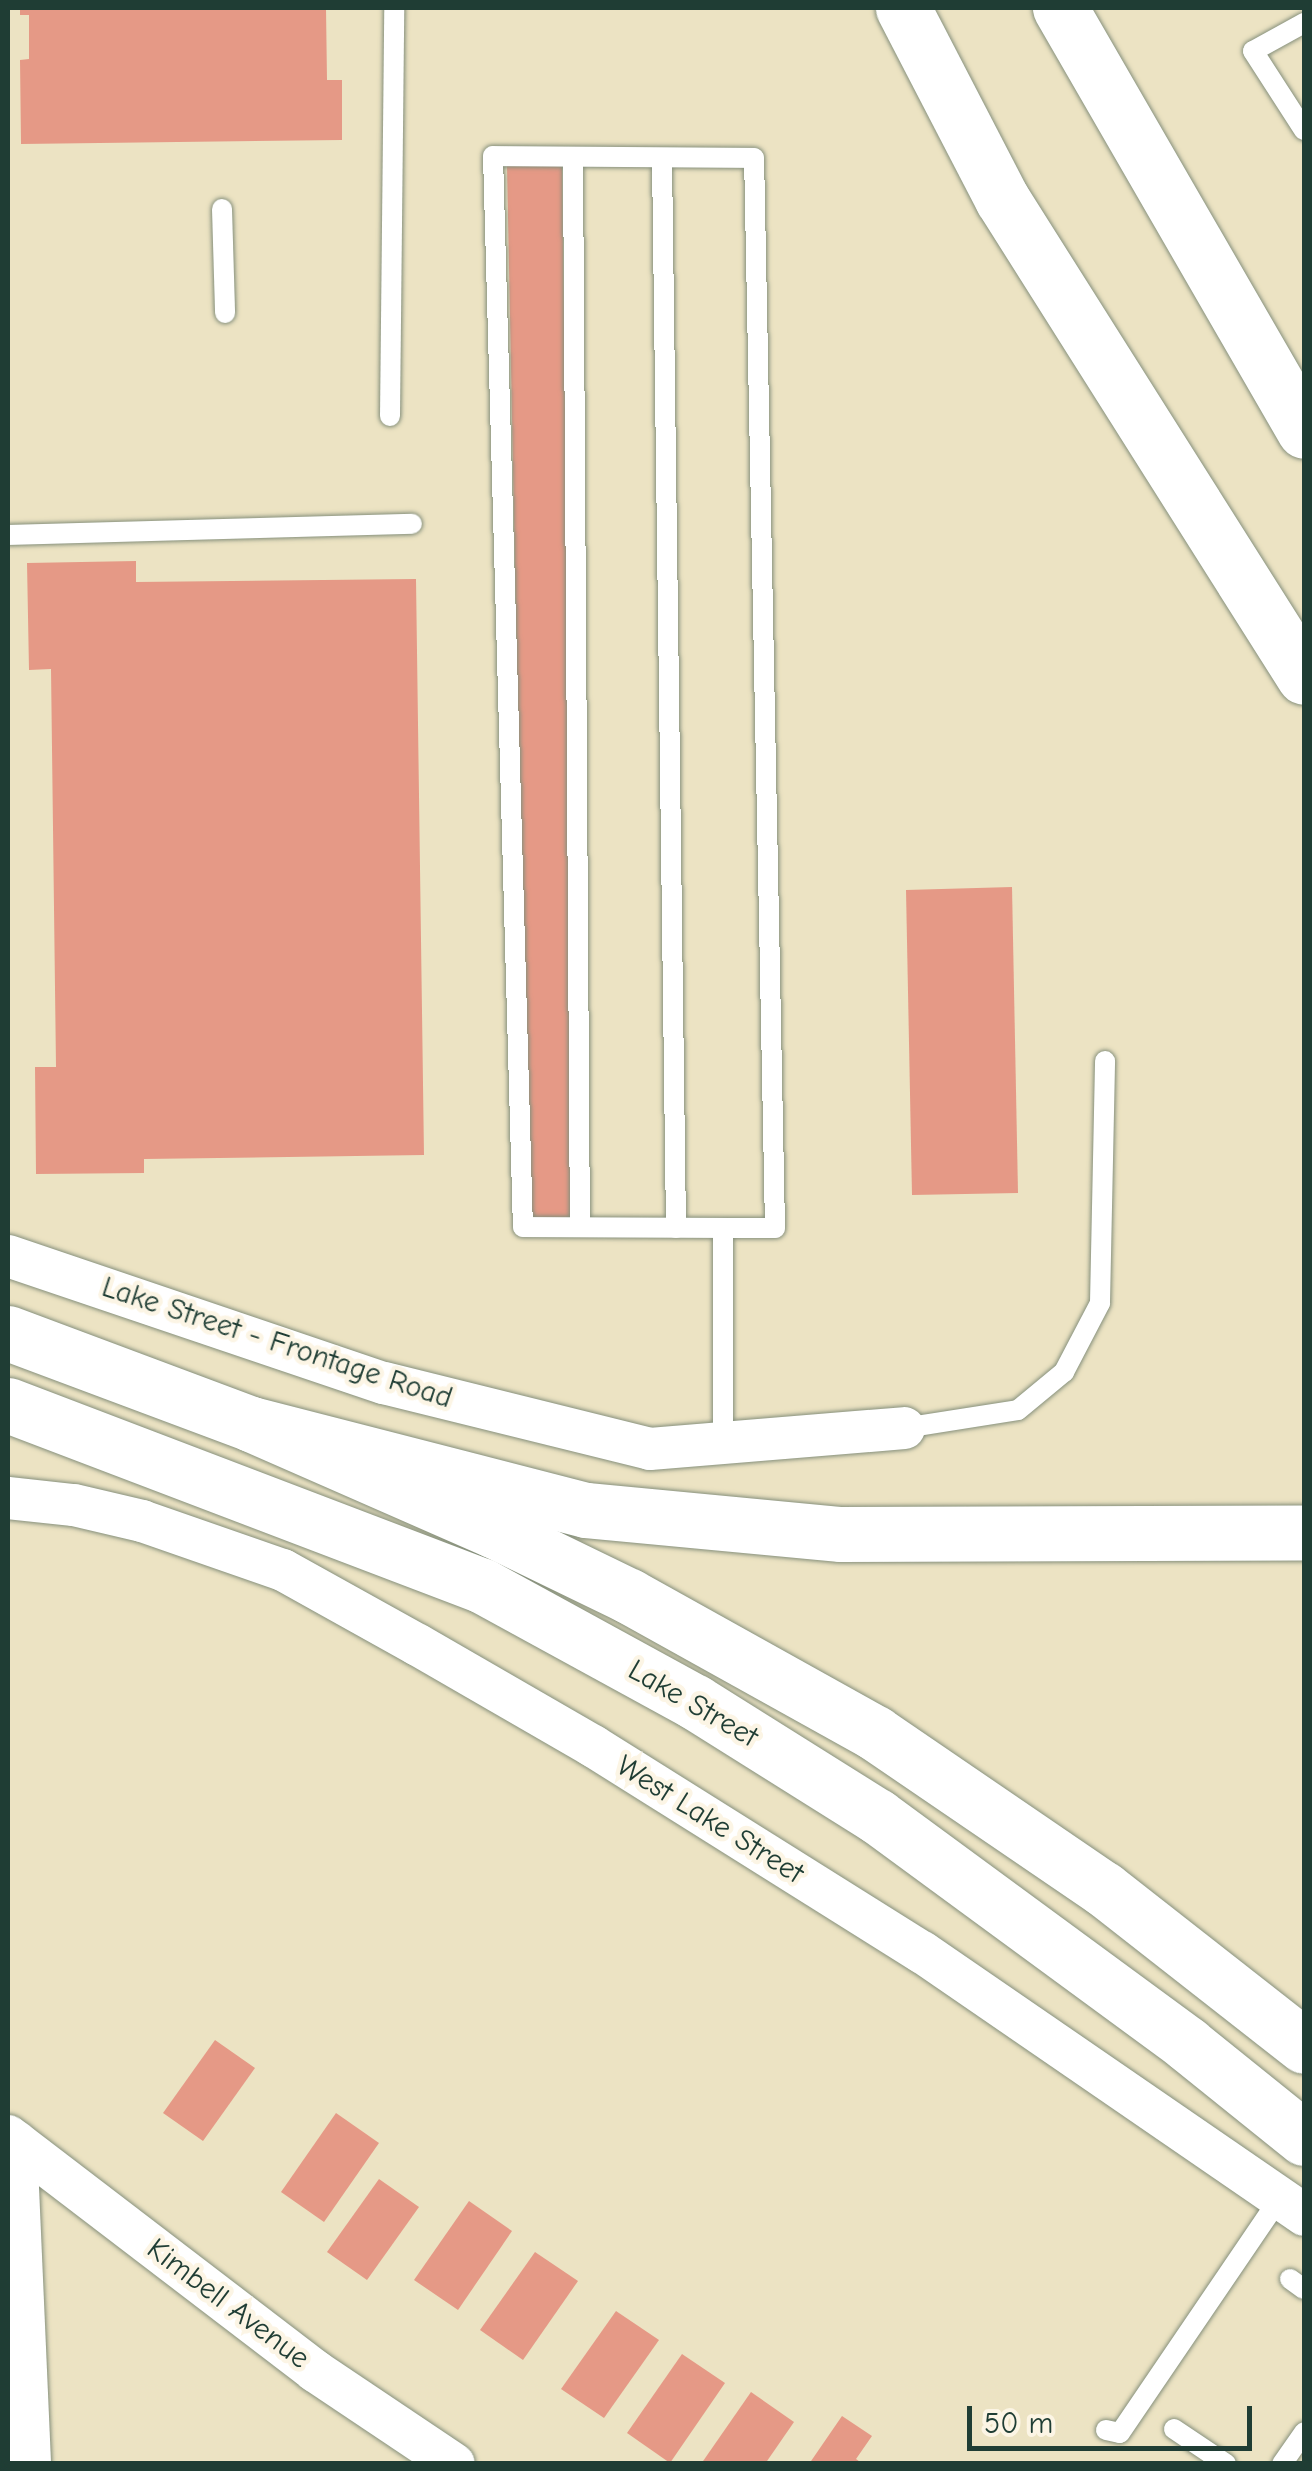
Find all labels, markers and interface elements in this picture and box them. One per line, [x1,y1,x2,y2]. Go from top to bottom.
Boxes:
street label: Lake Street - Frontage Road [97,1269,457,1417]
street label: Lake Street [622,1652,764,1756]
street label: West Lake Street [610,1748,810,1892]
street label: Kimbell Avenue [140,2231,316,2377]
scale bar [972,2386,1257,2448]
text: 50 m [984,2406,1053,2441]

